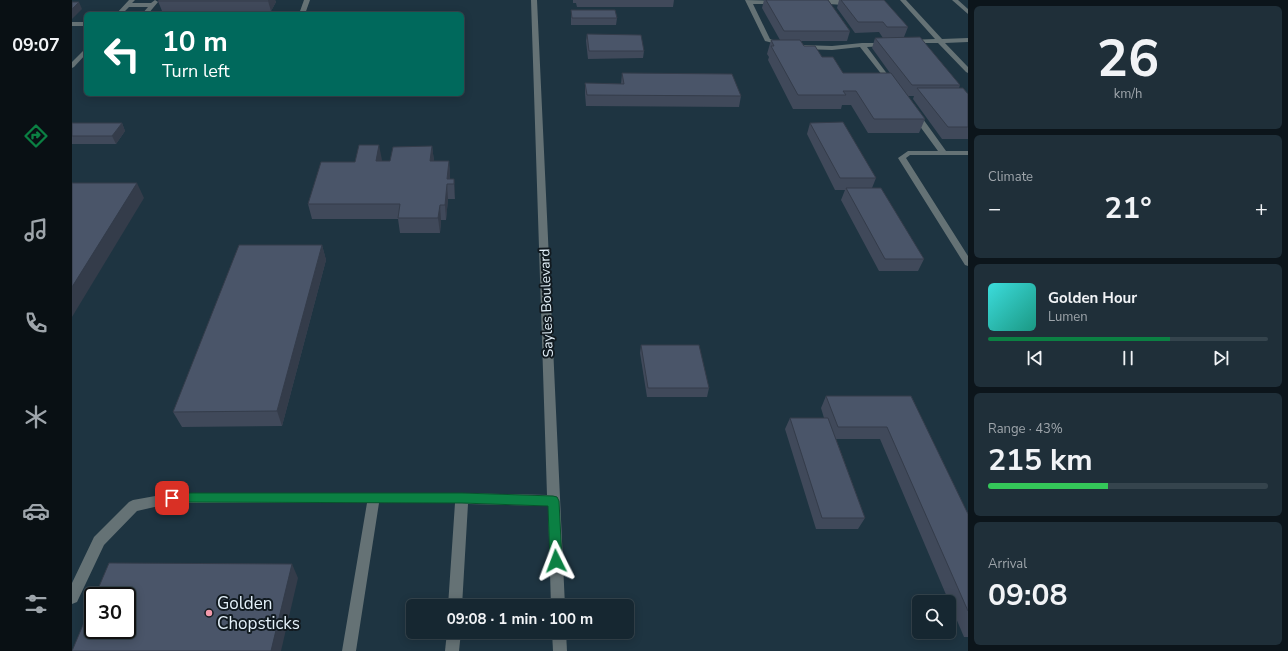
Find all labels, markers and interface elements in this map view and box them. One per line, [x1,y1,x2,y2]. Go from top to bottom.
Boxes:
text: 10 m [162,23,228,61]
text: 26 [1097,23,1159,94]
icon: left [96,28,148,80]
text: 09:07 [12,33,60,57]
text: Turn left [162,59,230,83]
text: km/h [1114,85,1142,103]
icon: directions [22,122,50,150]
text: Climate [988,168,1033,186]
text: 21° [1104,188,1152,229]
text: − [988,194,1001,224]
text: + [1255,194,1268,224]
icon: music [22,216,50,244]
street label: Sayles Boulevard [535,248,558,358]
text: Golden Hour [1048,288,1137,308]
text: Lumen [1048,308,1088,326]
icon: phone [22,309,50,337]
icon: previous [1024,347,1046,369]
icon: pause [1117,347,1139,369]
icon: next [1210,347,1232,369]
icon: climate [22,403,50,431]
text: Range · 43% [988,420,1063,438]
text: 215 km [988,440,1093,481]
pin [155,481,189,515]
icon: arrive [161,487,183,509]
icon: car [22,497,50,525]
position arrow [535,540,577,582]
text: Arrival [988,555,1027,573]
text: 09:08 [988,575,1067,616]
speed limit sign: 30 [84,587,136,639]
icon: filters [22,590,50,618]
place label: Golden Chopsticks [217,592,300,635]
map controls [912,595,956,639]
button: search [912,595,956,639]
marker: Golden Chopsticks [204,608,214,618]
text: 09:08 · 1 min · 100 m [447,609,593,629]

